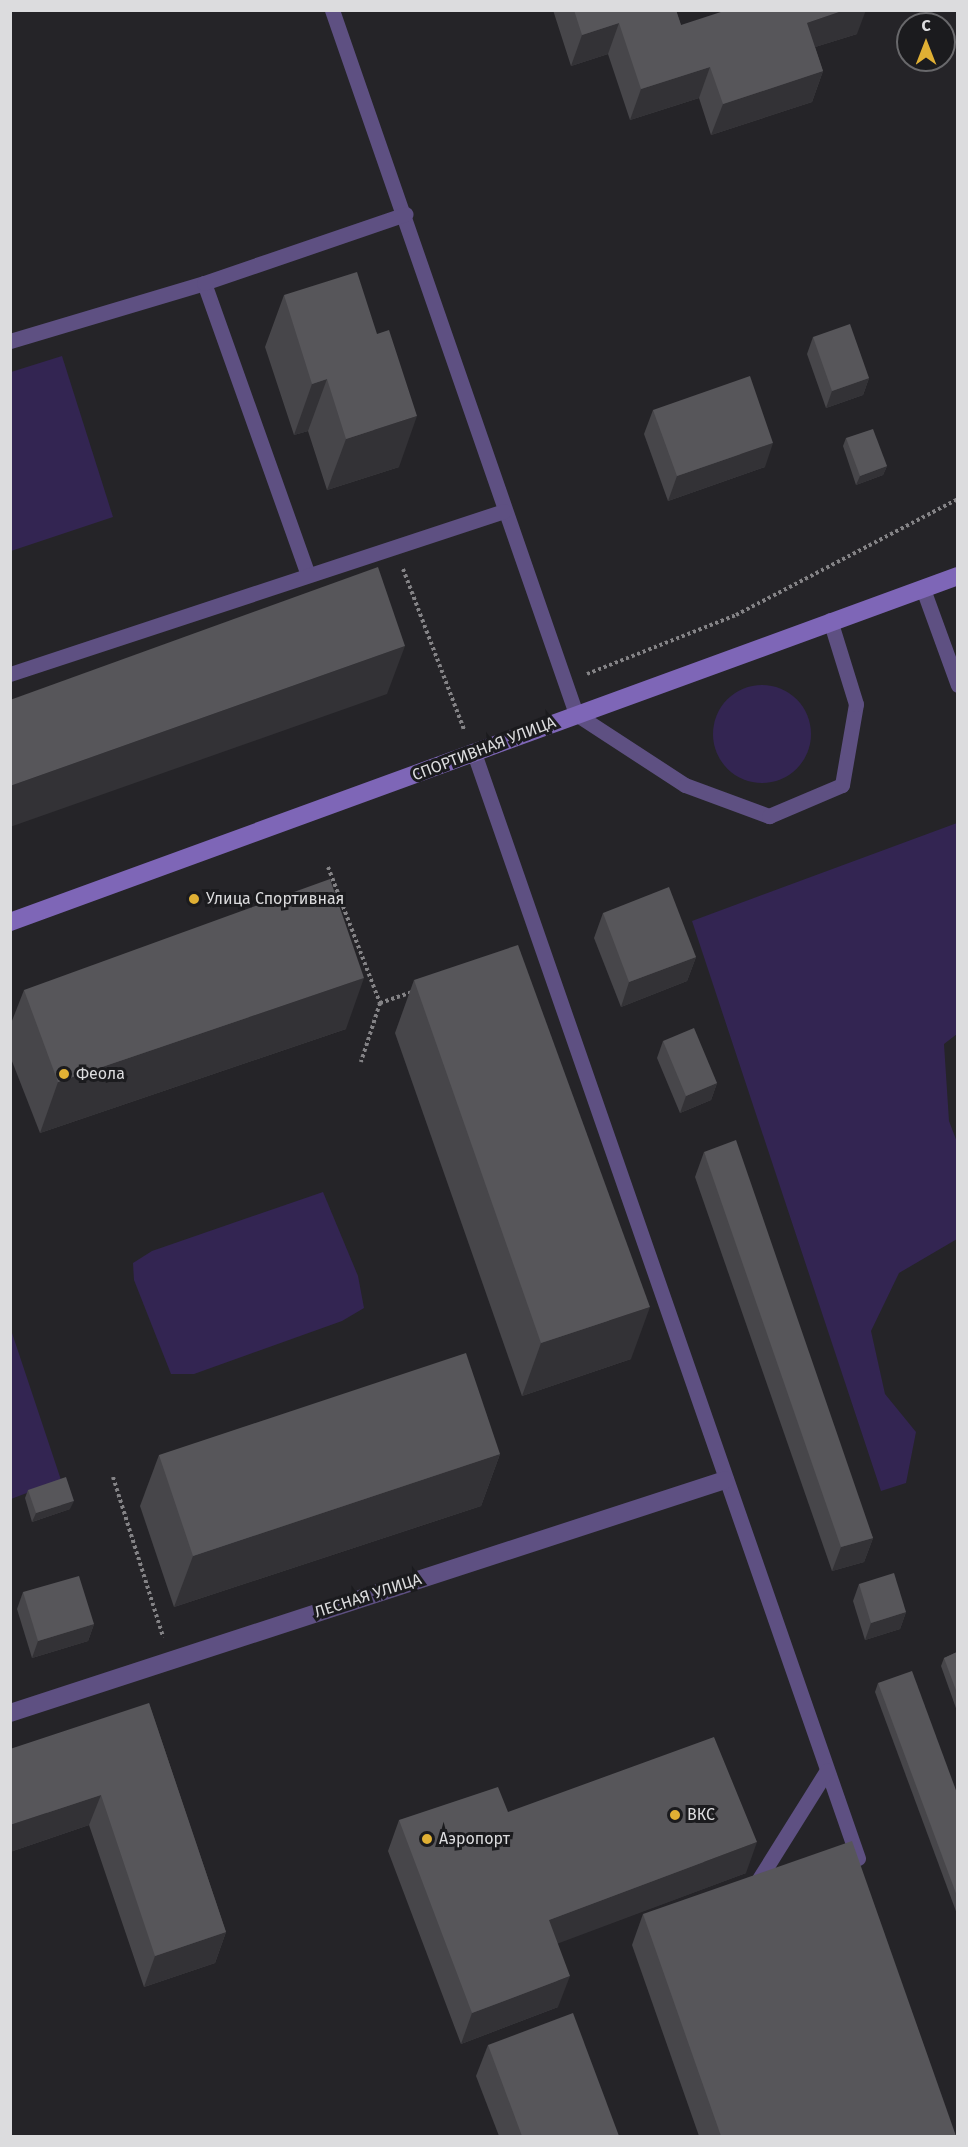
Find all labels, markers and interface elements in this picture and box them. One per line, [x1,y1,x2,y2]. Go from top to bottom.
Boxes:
north arrow [896,12,956,72]
text: С [921,16,931,35]
street label: СПОРТИВНАЯ УЛИЦА [410,713,558,785]
place label: Улица Спортивная [206,889,344,909]
marker: Улица Спортивная [187,892,201,906]
place label: Феола [76,1064,125,1084]
marker: Феола [57,1067,71,1081]
street label: ЛЕСНАЯ УЛИЦА [312,1570,424,1622]
place label: ВКС [687,1805,715,1825]
marker: ВКС [668,1808,682,1822]
place label: Аэропорт [439,1829,510,1849]
marker: Аэропорт [420,1832,434,1846]

